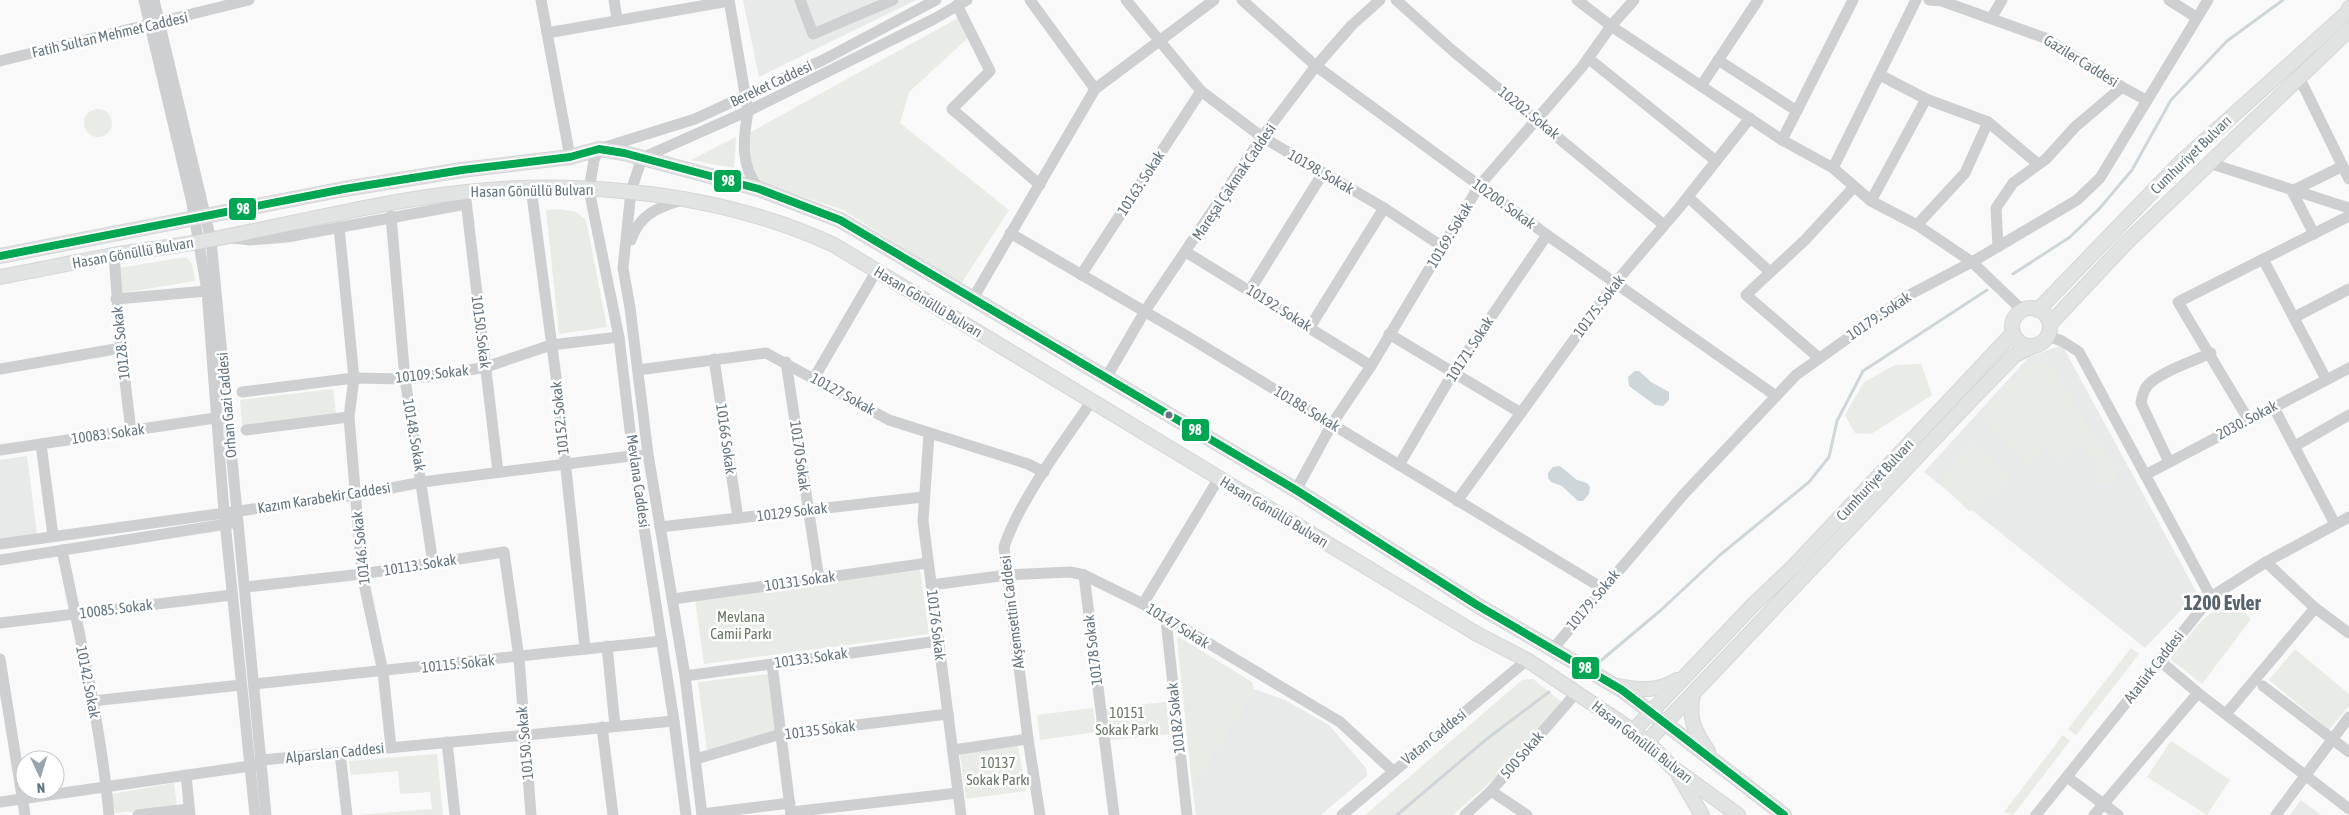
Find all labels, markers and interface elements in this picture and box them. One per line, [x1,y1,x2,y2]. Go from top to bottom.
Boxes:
street label: Fatih Sultan Mehmet Caddesi [30,8,190,61]
street label: Gaziler Caddesi [2041,31,2122,90]
street label: Bereket Caddesi [727,57,814,110]
street label: 10202. Sokak [1495,83,1564,143]
street label: Cumhuriyet Bulvarı [2147,112,2234,197]
street label: Mareşal Çakmak Caddesi [1188,120,1279,243]
street label: 10198. Sokak [1285,146,1358,197]
street label: 10163. Sokak [1113,147,1168,218]
line badge: 98 [713,169,742,193]
text: 98 [721,173,735,189]
street label: 10200. Sokak [1470,175,1539,232]
street label: Hasan Gönüllü Bulvarı [470,181,594,200]
line badge: 98 [228,197,257,221]
street label: 10169. Sokak [1423,199,1476,271]
text: 98 [236,201,250,217]
street label: Hasan Gönüllü Bulvarı [71,233,195,272]
street label: Hasan Gönüllü Bulvarı [871,263,985,341]
street label: 10175. Sokak [1570,271,1628,340]
street label: 10192. Sokak [1244,281,1315,334]
street label: 10179. Sokak [1843,288,1914,343]
street label: 10150. Sokak [469,294,494,370]
street label: 10128. Sokak [108,305,133,380]
street label: 10171. Sokak [1442,313,1497,384]
street label: Orhan Gazi Caddesi [213,351,240,459]
street label: 10109. Sokak [395,361,470,386]
street label: 10127 Sokak [808,369,879,418]
street label: 10152. Sokak [547,380,572,455]
street label: 10188. Sokak [1271,382,1343,435]
street label: 2030. Sokak [2213,396,2280,443]
street label: 10148. Sokak [400,397,429,473]
street label: 10166 Sokak [713,403,740,476]
unlabelled marker [1164,410,1174,420]
line badge: 98 [1181,418,1210,442]
street label: 10083. Sokak [70,420,146,447]
street label: 10170 Sokak [787,420,814,493]
text: 98 [1188,422,1202,438]
street label: Mevlana Caddesi [624,433,653,528]
street label: Cumhuriyet Bulvarı [1832,435,1917,524]
street label: Hasan Gönüllü Bulvarı [1217,473,1331,551]
street label: Kazım Karabekir Caddesi [256,479,392,516]
street label: 10129 Sokak [756,499,829,524]
street label: 10146. Sokak [348,510,373,585]
street label: 10113. Sokak [382,550,458,579]
street label: Akşemsettin Caddesi [996,555,1027,670]
street label: 10179. Sokak [1562,566,1623,633]
street label: 10131 Sokak [764,567,837,594]
street label: 10176 Sokak [924,589,949,662]
district label: 1200 Evler [2183,591,2262,614]
street label: 10085. Sokak [78,596,154,621]
street label: 10147 Sokak [1144,600,1213,652]
park label: Mevlana Camii Parkı [710,608,772,642]
street label: 10178 Sokak [1080,613,1105,686]
street label: Atatürk Caddesi [2120,627,2187,706]
street label: 10142. Sokak [73,644,104,720]
street label: 10133. Sokak [773,644,849,671]
street label: 10115. Sokak [421,651,496,676]
line badge: 98 [1571,656,1600,680]
text: 98 [1578,660,1592,676]
street label: 10182 Sokak [1163,682,1188,754]
street label: Hasan Gönüllü Bulvarı [1589,697,1696,786]
park label: 10151 Sokak Parkı [1095,704,1159,738]
street label: 10150. Sokak [513,705,536,780]
street label: Vatan Caddesi [1398,705,1469,768]
street label: 10135 Sokak [784,717,857,742]
street label: 500 Sokak [1497,727,1547,782]
street label: Alparslan Caddesi [285,739,385,766]
north arrow [15,750,65,800]
park label: 10137 Sokak Parkı [966,754,1030,788]
text: N [36,780,46,796]

